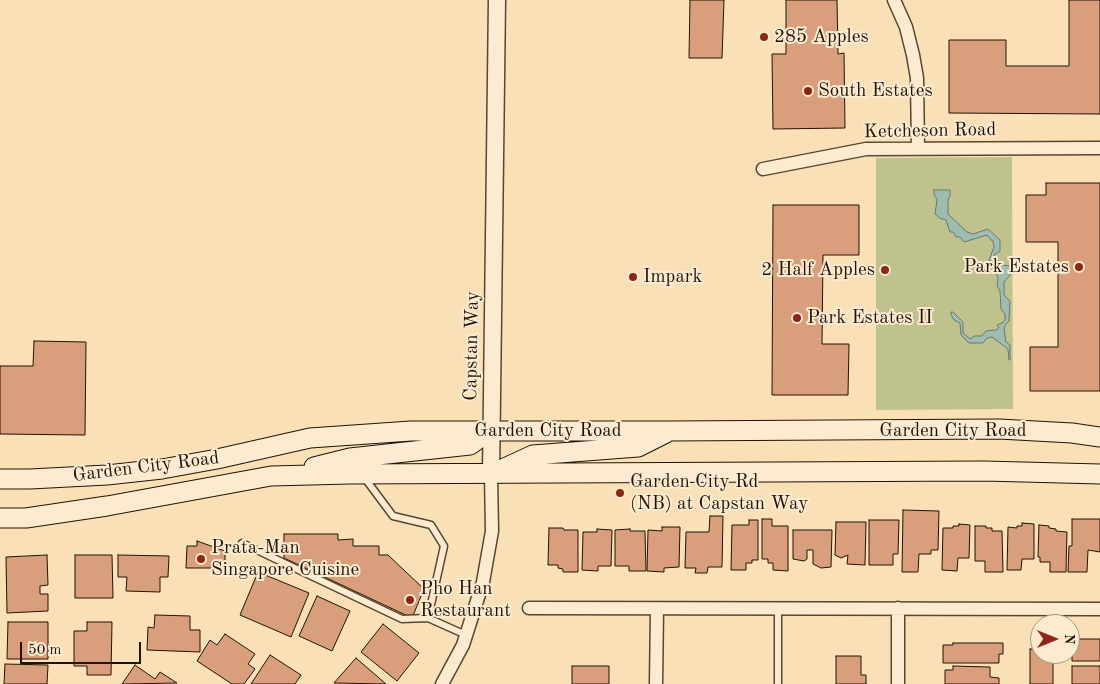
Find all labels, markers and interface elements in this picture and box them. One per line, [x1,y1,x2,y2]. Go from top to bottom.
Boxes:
place label: 285 Apples [774,26,869,48]
marker: 285 Apples [758,31,770,43]
place label: South Estates [818,80,933,102]
marker: South Estates [802,85,814,97]
street label: Ketcheson Road [863,118,997,144]
place label: Park Estates [964,256,1069,278]
place label: 2 Half Apples [761,259,875,281]
marker: Park Estates [1073,261,1085,273]
marker: 2 Half Apples [879,264,891,276]
place label: Impark [643,266,702,288]
marker: Impark [627,271,639,283]
street label: Capstan Way [460,291,484,401]
place label: Park Estates II [807,307,933,329]
marker: Park Estates II [791,312,803,324]
street label: Garden City Road [474,420,622,442]
street label: Garden City Road [879,420,1027,442]
street label: Garden City Road [71,447,221,487]
place label: Garden City Rd (NB) at Capstan Way [630,471,808,515]
marker: Garden City Rd (NB) at Capstan Way [614,487,626,499]
place label: Prata-Man Singapore Cuisine [211,537,359,581]
marker: Prata-Man Singapore Cuisine [195,553,207,565]
place label: Pho Han Restaurant [420,578,511,622]
marker: Pho Han Restaurant [404,594,416,606]
north arrow [1030,614,1080,664]
scale bar [22,632,144,664]
text: N [1062,634,1076,644]
text: 50 m [28,643,62,658]

